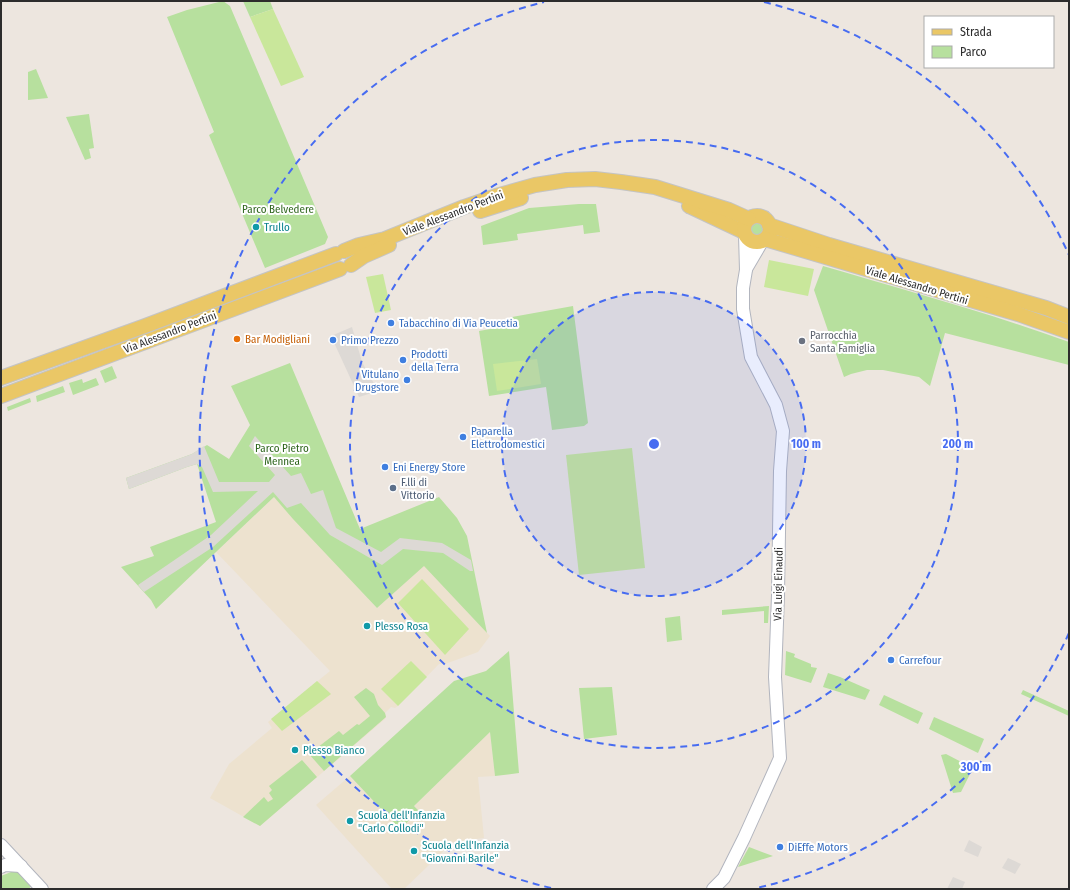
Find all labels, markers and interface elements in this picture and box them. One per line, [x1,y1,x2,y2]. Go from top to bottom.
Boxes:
legend [924,16,1054,68]
text: Strada [960,25,992,39]
text: Parco [960,45,987,59]
street label: Viale Alessandro Pertini [401,188,505,239]
park label: Parco Belvedere [242,203,314,216]
place label: Trullo [264,221,290,234]
marker: Trullo [251,222,261,232]
street label: Viale Alessandro Pertini [864,264,970,307]
street label: Via Alessandro Pertini [122,309,219,356]
place label: Tabacchino di Via Peucetia [399,317,518,330]
marker: Tabacchino di Via Peucetia [386,318,396,328]
place label: Parrocchia Santa Famiglia [810,329,875,355]
place label: Bar Modigliani [245,333,310,346]
marker: Bar Modigliani [232,334,242,344]
place label: Primo Prezzo [341,334,399,347]
marker: Primo Prezzo [328,335,338,345]
marker: Parrocchia Santa Famiglia [797,336,807,346]
place label: Prodotti della Terra [411,348,459,374]
marker: Prodotti della Terra [398,355,408,365]
place label: Vitulano Drugstore [355,368,399,394]
marker: Vitulano Drugstore [402,375,412,385]
place label: Paparella Elettrodomestici [471,425,545,451]
marker: Paparella Elettrodomestici [458,432,468,442]
centre of rings [647,437,661,451]
text: 100 m [791,437,821,451]
text: 200 m [942,437,973,451]
park label: Parco Pietro Mennea [255,442,309,468]
place label: Eni Energy Store [393,461,465,474]
marker: Eni Energy Store [380,462,390,472]
place label: F.lli di Vittorio [401,476,435,502]
marker: F.lli di Vittorio [388,483,398,493]
street label: Via Luigi Einaudi [771,547,786,621]
place label: Plesso Rosa [375,620,428,633]
marker: Plesso Rosa [362,621,372,631]
place label: Carrefour [899,654,941,667]
marker: Carrefour [886,655,896,665]
place label: Plesso Bianco [303,744,365,757]
marker: Plesso Bianco [290,745,300,755]
text: 300 m [960,760,991,774]
place label: Scuola dell'Infanzia "Carlo Collodi" [358,809,445,835]
marker: Scuola dell'Infanzia "Carlo Collodi" [345,816,355,826]
place label: Scuola dell'Infanzia "Giovanni Barile" [422,839,509,865]
place label: DiEffe Motors [788,841,848,854]
marker: DiEffe Motors [775,842,785,852]
marker: Scuola dell'Infanzia "Giovanni Barile" [409,846,419,856]

